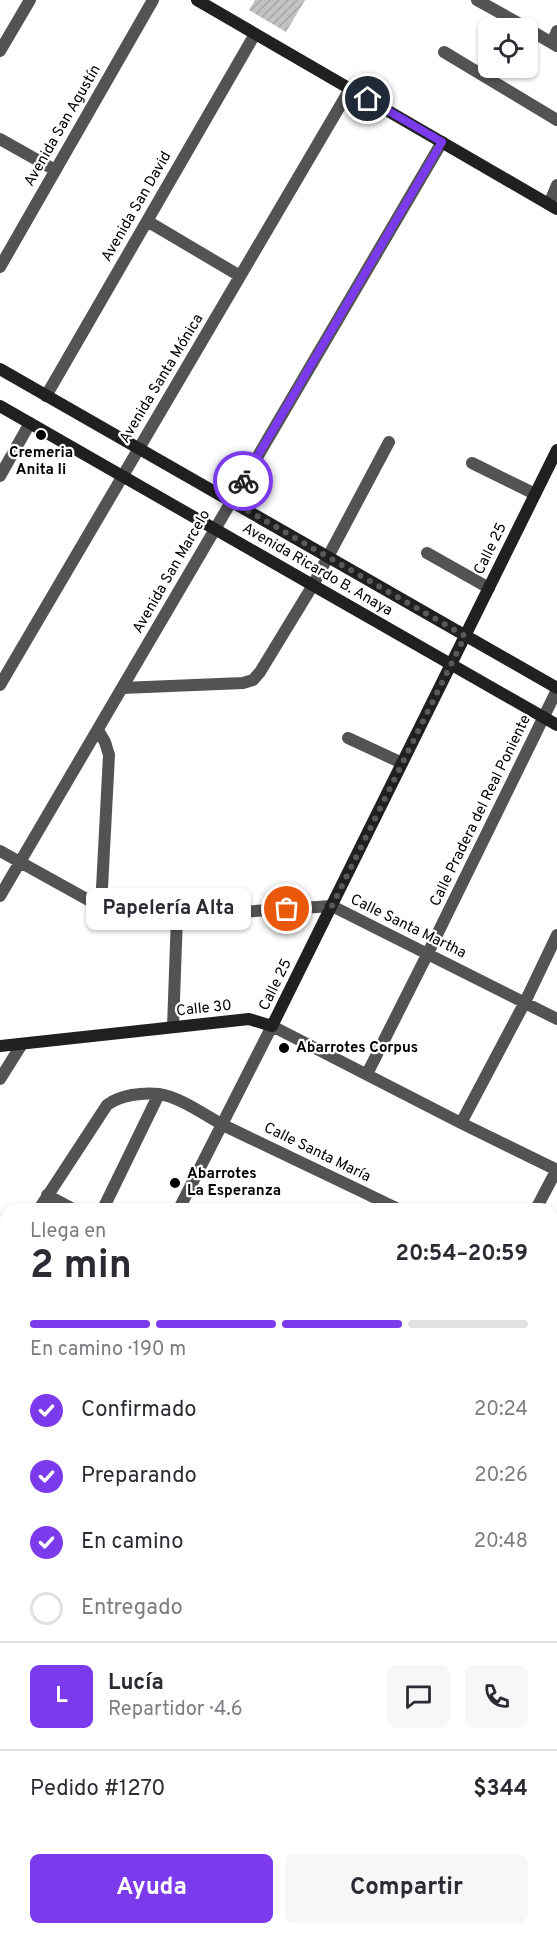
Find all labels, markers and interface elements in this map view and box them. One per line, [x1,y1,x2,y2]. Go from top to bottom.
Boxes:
map controls [478,18,538,78]
button: locate [478,18,538,78]
street label: Avenida San Agustín [20,62,106,190]
pin [342,73,393,124]
icon: home [351,82,384,115]
street label: Avenida San David [98,148,176,266]
street label: Avenida Santa Mónica [116,311,208,447]
marker: Cremeria Anita Ii [34,428,48,442]
place label: Cremeria Anita Ii [9,444,73,480]
courier [213,451,273,511]
icon: bike [227,465,260,498]
street label: Avenida San Marcelo [129,507,215,637]
street label: Avenida Ricardo B. Anaya [238,519,396,621]
street label: Calle 25 [470,520,512,578]
street label: Calle Pradera del Real Poniente [426,712,536,910]
pin [261,883,312,934]
callout: Papelería Alta [86,888,251,930]
street label: Calle Santa Martha [347,891,469,963]
icon: bag [270,892,303,925]
text: Papelería Alta [103,896,234,922]
street label: Calle 25 [255,956,297,1014]
street label: Calle 30 [175,997,233,1021]
place label: Abarrotes Corpus [296,1039,418,1058]
marker: Abarrotes Corpus [277,1041,291,1055]
street label: Calle Santa María [260,1119,374,1187]
place label: Abarrotes La Esperanza [187,1165,281,1201]
marker: Abarrotes La Esperanza [168,1176,182,1190]
text: Llega en [30,1219,106,1245]
text: 20:54–20:59 [395,1241,528,1268]
text: 2 min [30,1243,132,1292]
text: En camino · 190 m [30,1337,186,1363]
icon: check [30,1394,63,1427]
text: Confirmado [81,1397,197,1424]
text: 20:24 [474,1397,528,1423]
icon: check [30,1460,63,1493]
text: Preparando [81,1463,197,1490]
text: 20:26 [474,1463,528,1489]
icon: check [30,1526,63,1559]
text: En camino [81,1529,183,1556]
text: 20:48 [474,1529,528,1555]
text: Entregado [81,1595,183,1622]
button: chat [387,1665,450,1728]
button: phone [465,1665,528,1728]
text: Lucía [108,1670,164,1697]
text: L [55,1683,68,1710]
text: Repartidor · 4.6 [108,1697,243,1723]
text: Pedido #1270 [30,1776,165,1803]
text: $344 [473,1776,528,1803]
button: Ayuda [30,1854,273,1923]
button: Compartir [285,1854,528,1923]

